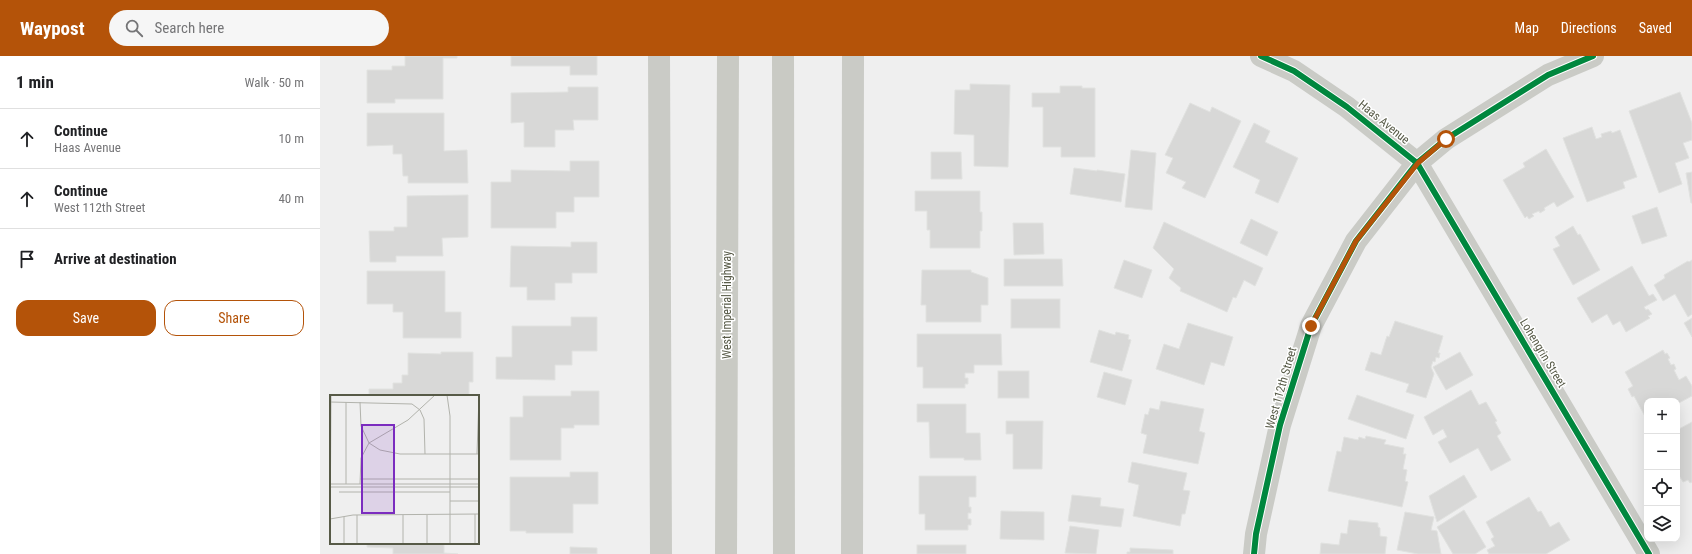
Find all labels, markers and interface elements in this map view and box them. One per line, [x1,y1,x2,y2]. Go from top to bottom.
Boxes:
search box [109,10,389,46]
text: Waypost [20,17,85,40]
icon: search [123,17,145,39]
text: Search here [155,19,224,37]
text: Map [1515,20,1539,36]
text: Directions [1561,20,1617,36]
text: Saved [1639,20,1672,36]
text: 1 min [16,72,54,92]
text: Walk · 50 m [244,75,304,90]
street label: Haas Avenue [1356,97,1413,147]
text: Continue [54,122,108,140]
icon: ahead [16,128,38,150]
route start [1437,130,1455,148]
text: 10 m [278,131,304,146]
text: Haas Avenue [54,140,121,155]
text: Continue [54,182,108,200]
icon: ahead [16,188,38,210]
text: 40 m [278,191,304,206]
text: West 112th Street [54,200,145,215]
icon: arrive [16,248,38,270]
text: Arrive at destination [54,250,177,268]
street label: West Imperial Highway [720,251,734,359]
button: Save [16,300,156,336]
button: Share [164,300,304,336]
street label: Lohengrin Street [1517,316,1569,390]
route end [1302,317,1320,335]
street label: West 112th Street [1263,345,1299,430]
inset map [330,395,479,544]
map controls [1644,398,1680,542]
button: + [1644,398,1680,434]
button: − [1644,434,1680,470]
button: locate [1644,470,1680,506]
button: layers [1644,506,1680,542]

